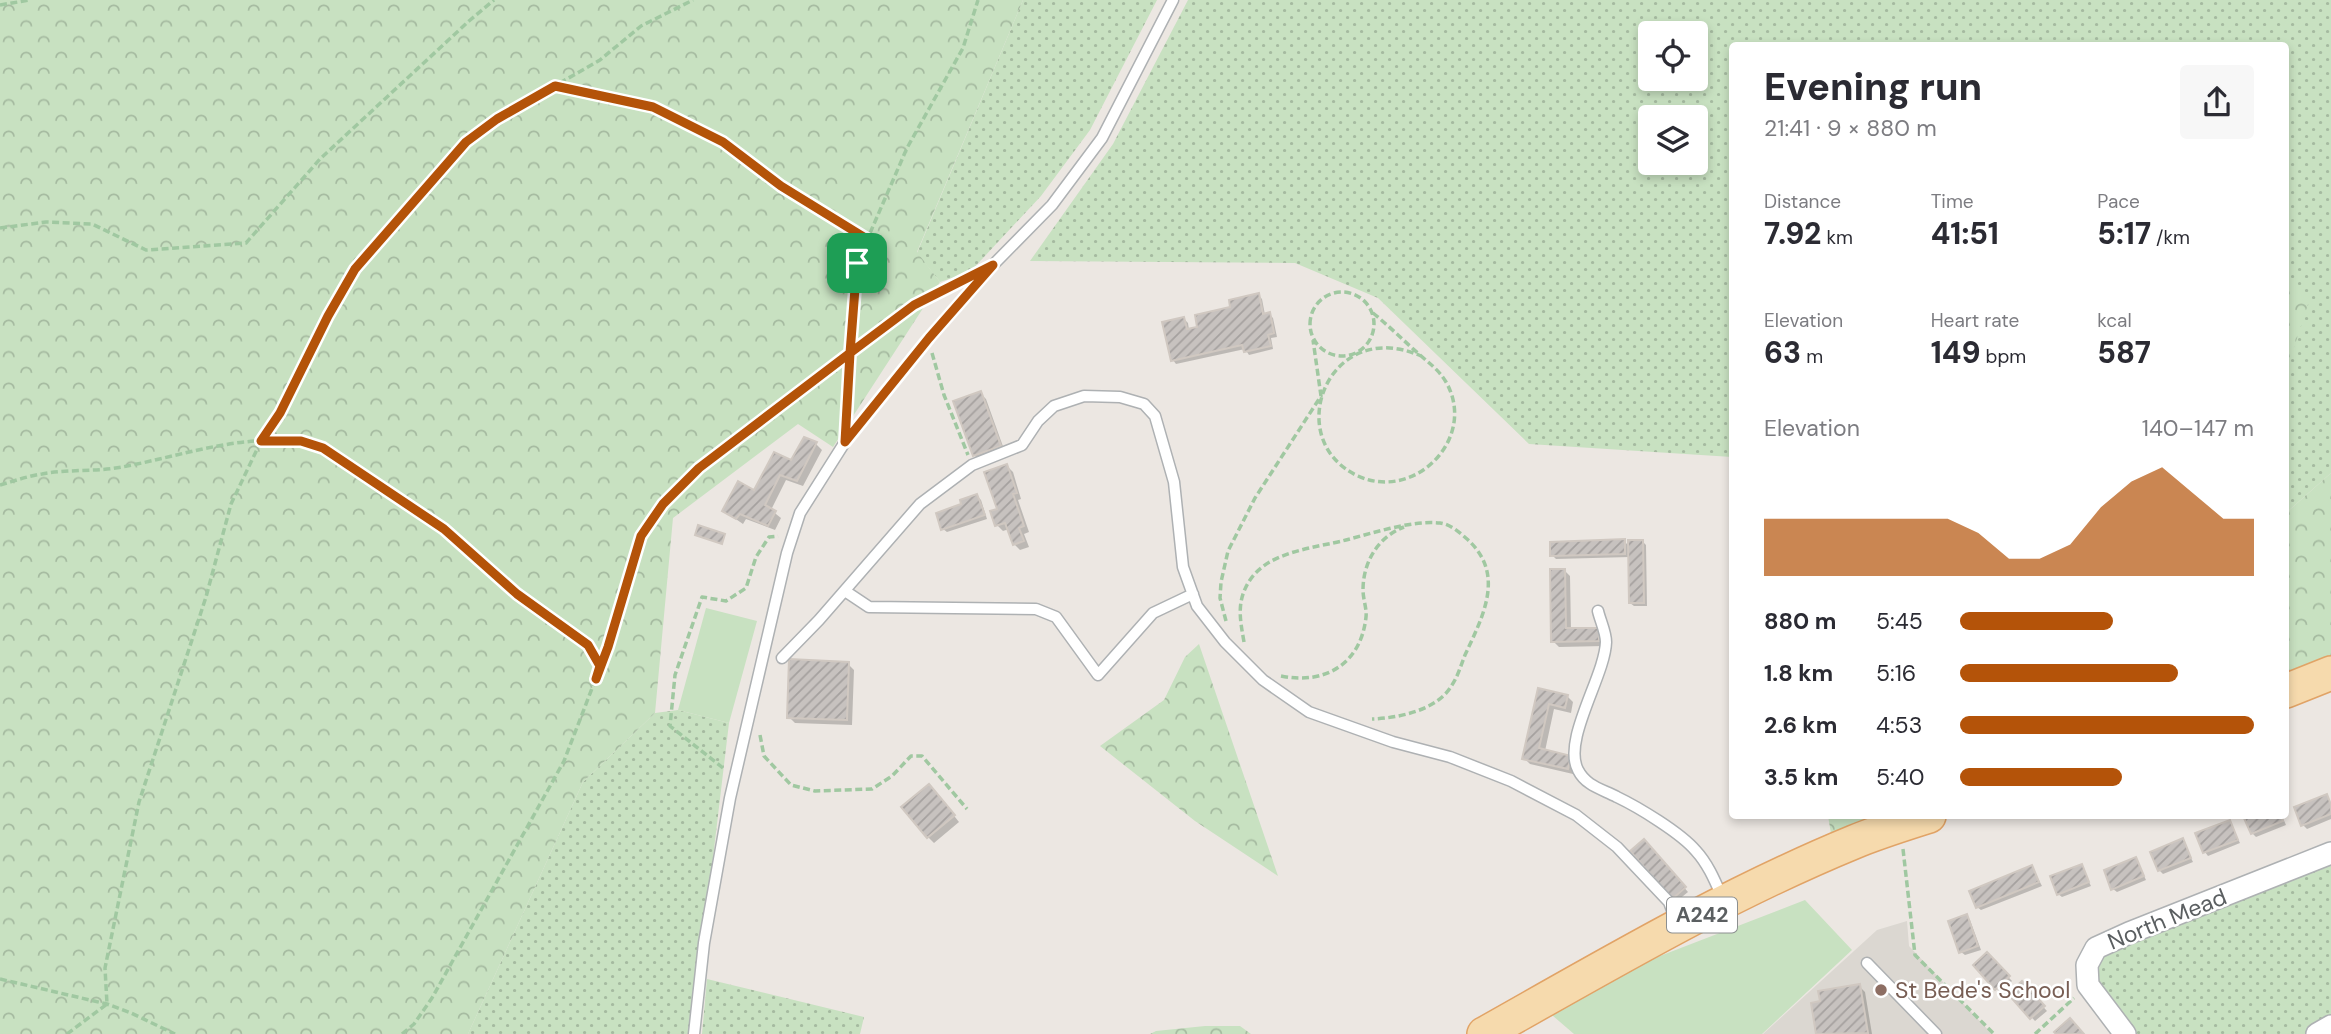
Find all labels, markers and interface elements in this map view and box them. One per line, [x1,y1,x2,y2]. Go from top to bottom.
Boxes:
map controls [1638,21,1708,175]
button: locate [1638,21,1708,91]
text: Evening run [1764,62,1982,112]
button: share [2180,65,2254,139]
button: layers [1638,105,1708,175]
text: 21:41 · 9 × 880 m [1764,113,1937,143]
text: Distance [1764,189,1841,214]
text: Time [1931,189,1974,214]
text: Pace [2097,189,2140,214]
text: 7.92 [1764,214,1821,253]
text: 41:51 [1931,214,1999,253]
text: 5:17 [2097,214,2151,253]
text: km [1821,225,1853,250]
text: /km [2151,225,2190,250]
pin [827,233,887,293]
icon: arrive [838,244,876,282]
text: Elevation [1764,308,1843,333]
text: Heart rate [1931,308,2019,333]
text: kcal [2097,308,2132,333]
text: 63 [1764,333,1801,372]
text: 149 [1931,333,1980,372]
text: 587 [2097,333,2151,372]
text: m [1801,344,1823,369]
text: bpm [1980,344,2026,369]
text: Elevation [1764,413,1860,443]
text: 140–147 m [2142,413,2254,443]
text: 880 m [1764,606,1836,636]
text: 5:45 [1876,606,1923,636]
text: 1.8 km [1764,658,1833,688]
text: 5:16 [1876,658,1916,688]
text: 2.6 km [1764,710,1837,740]
text: 4:53 [1876,710,1922,740]
text: 3.5 km [1764,762,1838,792]
text: 5:40 [1876,762,1924,792]
street label: North Mead [2103,882,2231,956]
road number: A242 [1667,898,1737,932]
place label: St Bede's School [1895,975,2070,1005]
marker: St Bede's School [1873,982,1889,998]

